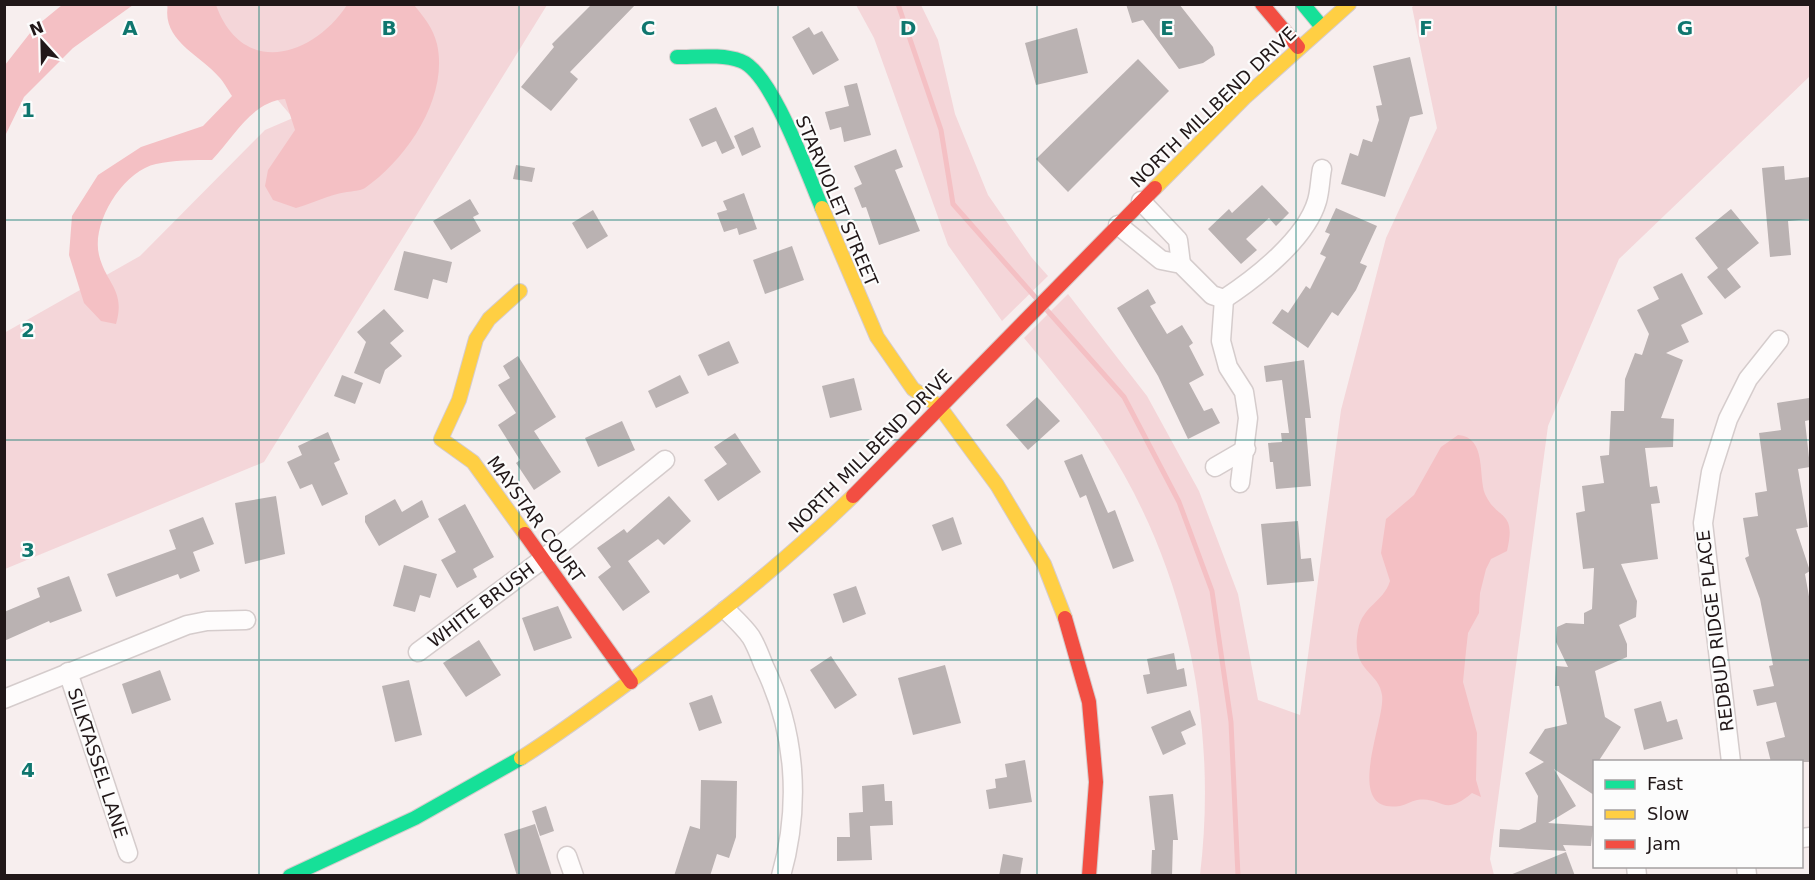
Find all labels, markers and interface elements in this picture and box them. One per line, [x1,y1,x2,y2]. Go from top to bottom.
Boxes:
north arrow [12,12,72,72]
text: A [122,16,138,40]
text: B [381,16,397,40]
text: C [641,16,655,40]
text: D [900,16,916,40]
text: F [1419,16,1433,40]
text: G [1677,16,1693,40]
text: N [27,17,46,40]
street label: NORTH MILLBEND DRIVE [1126,22,1300,192]
text: 1 [21,98,35,122]
street label: STARVIOLET STREET [791,112,883,290]
text: 2 [21,318,35,342]
street label: NORTH MILLBEND DRIVE [784,365,956,537]
street label: MAYSTAR COURT [483,452,589,587]
street label: REDBUD RIDGE PLACE [1692,529,1738,733]
text: 3 [21,538,35,562]
street label: WHITE BRUSH [424,558,538,652]
street label: SILKTASSEL LANE [64,685,132,841]
text: 4 [21,758,35,782]
legend [1593,760,1803,868]
text: Fast [1647,773,1683,794]
text: Slow [1647,803,1689,824]
text: Jam [1646,833,1681,854]

